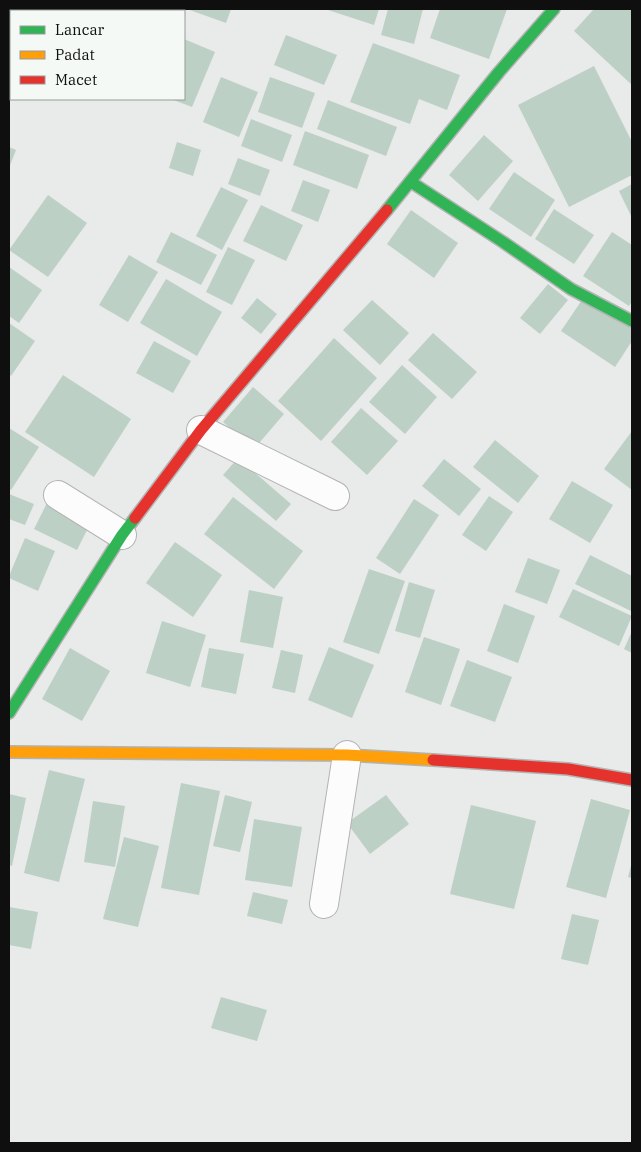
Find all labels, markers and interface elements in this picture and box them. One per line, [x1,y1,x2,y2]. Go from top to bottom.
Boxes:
legend [10,10,185,100]
text: Lancar [55,20,105,39]
text: Padat [55,45,95,64]
text: Macet [55,70,97,89]

